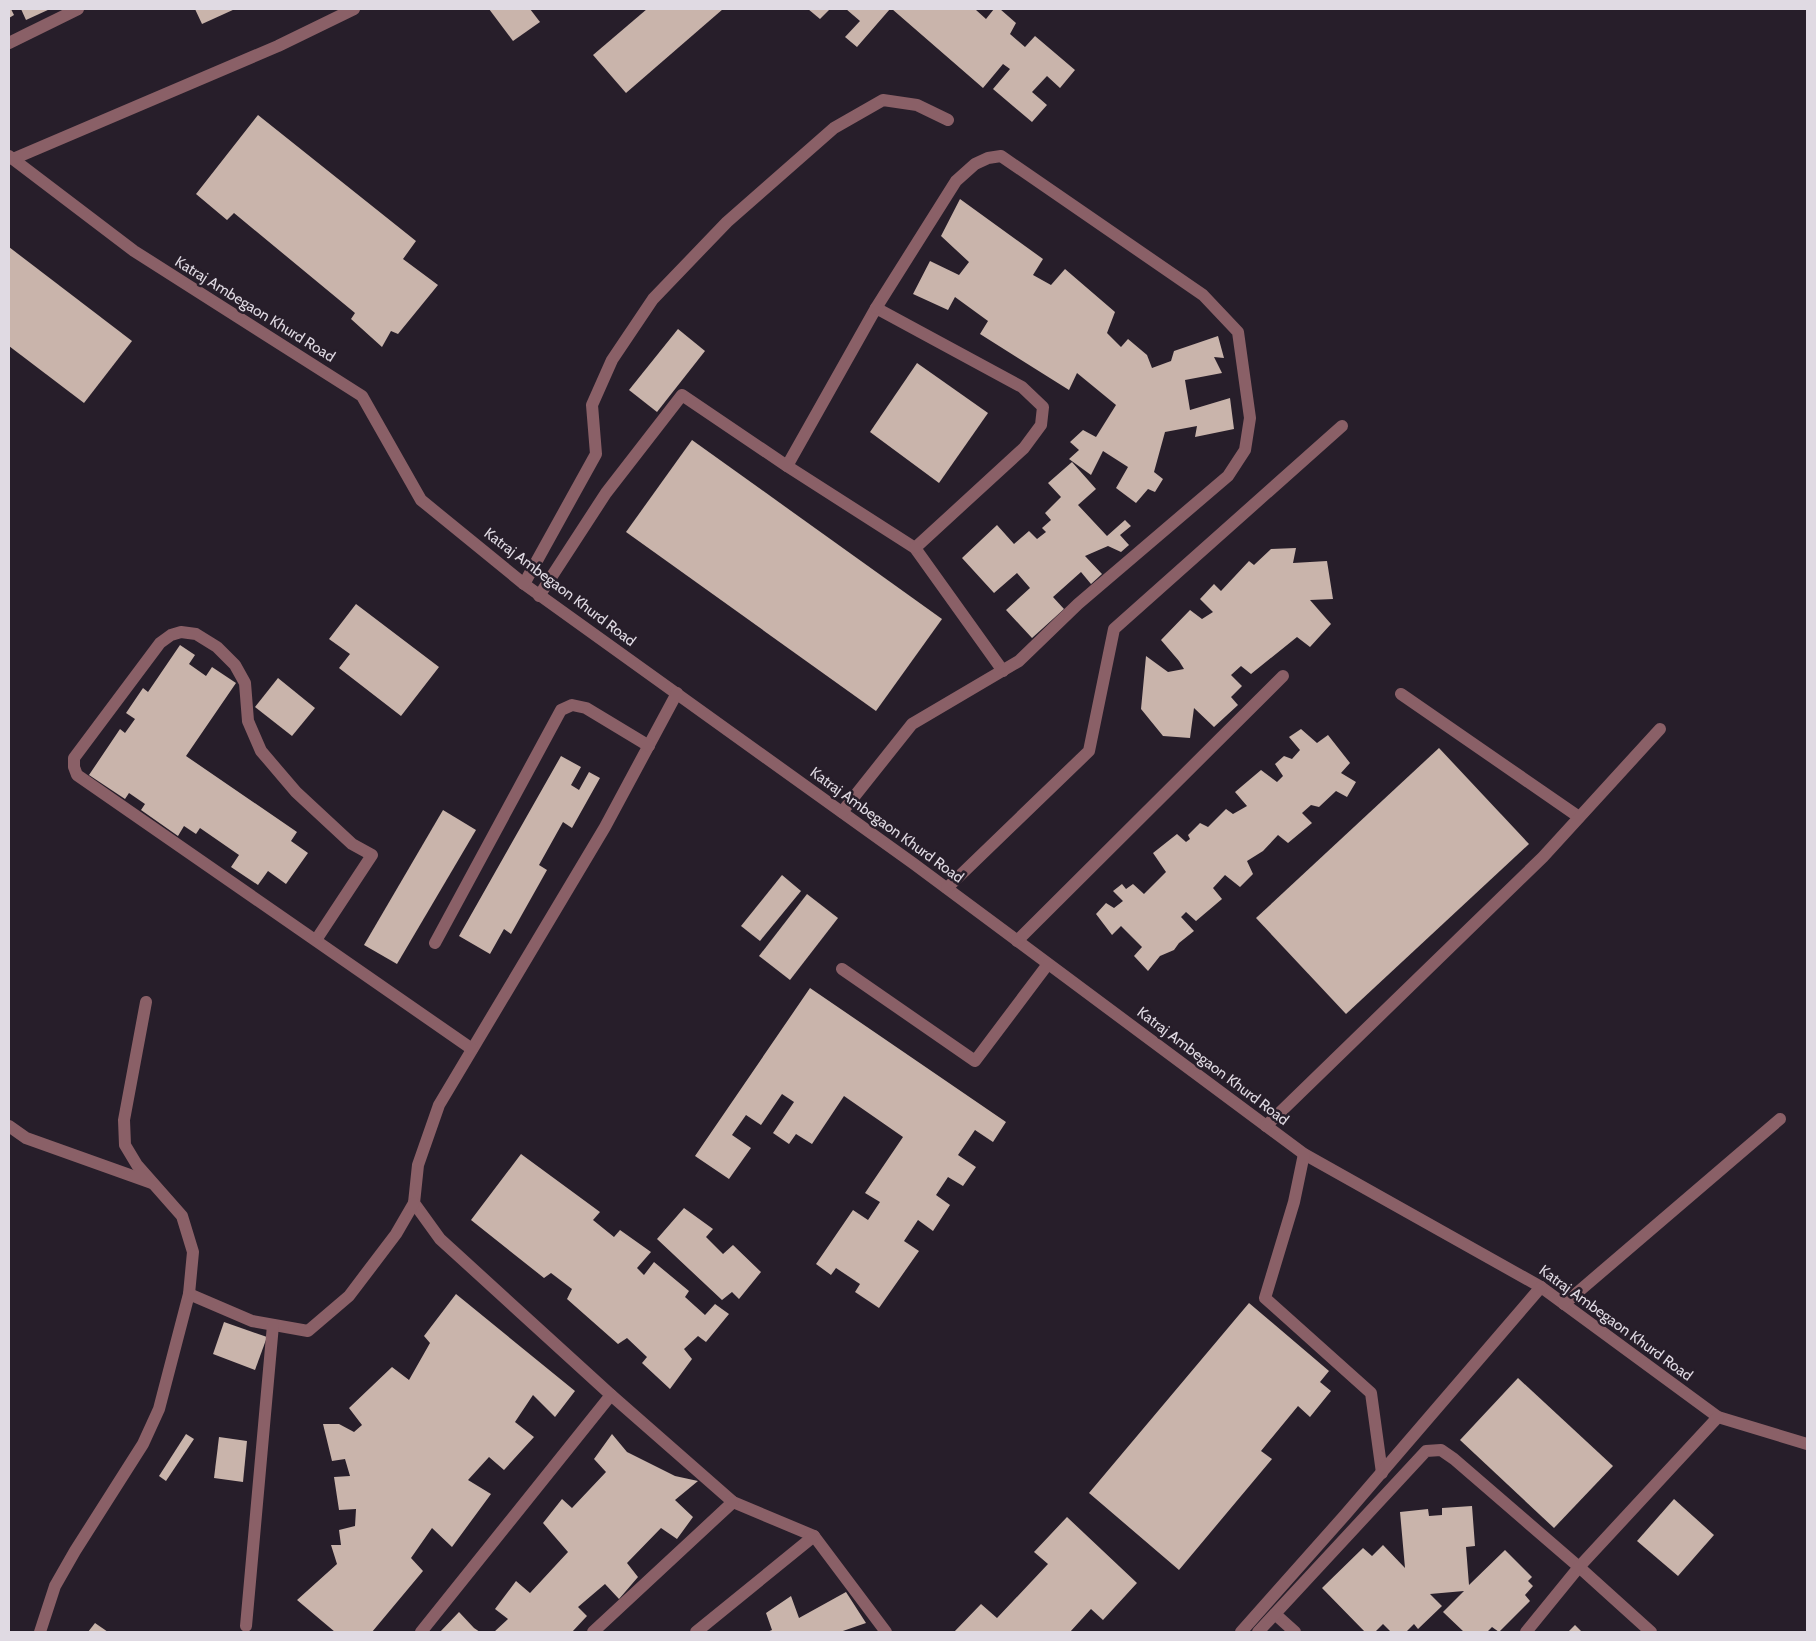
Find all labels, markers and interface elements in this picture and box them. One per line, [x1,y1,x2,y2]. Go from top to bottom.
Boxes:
street label: Katraj Ambegaon Khurd Road [172,252,338,366]
street label: Katraj Ambegaon Khurd Road [481,524,639,650]
street label: Katraj Ambegaon Khurd Road [807,763,967,887]
street label: Katraj Ambegaon Khurd Road [1134,1003,1292,1129]
street label: Katraj Ambegaon Khurd Road [1536,1261,1696,1385]

